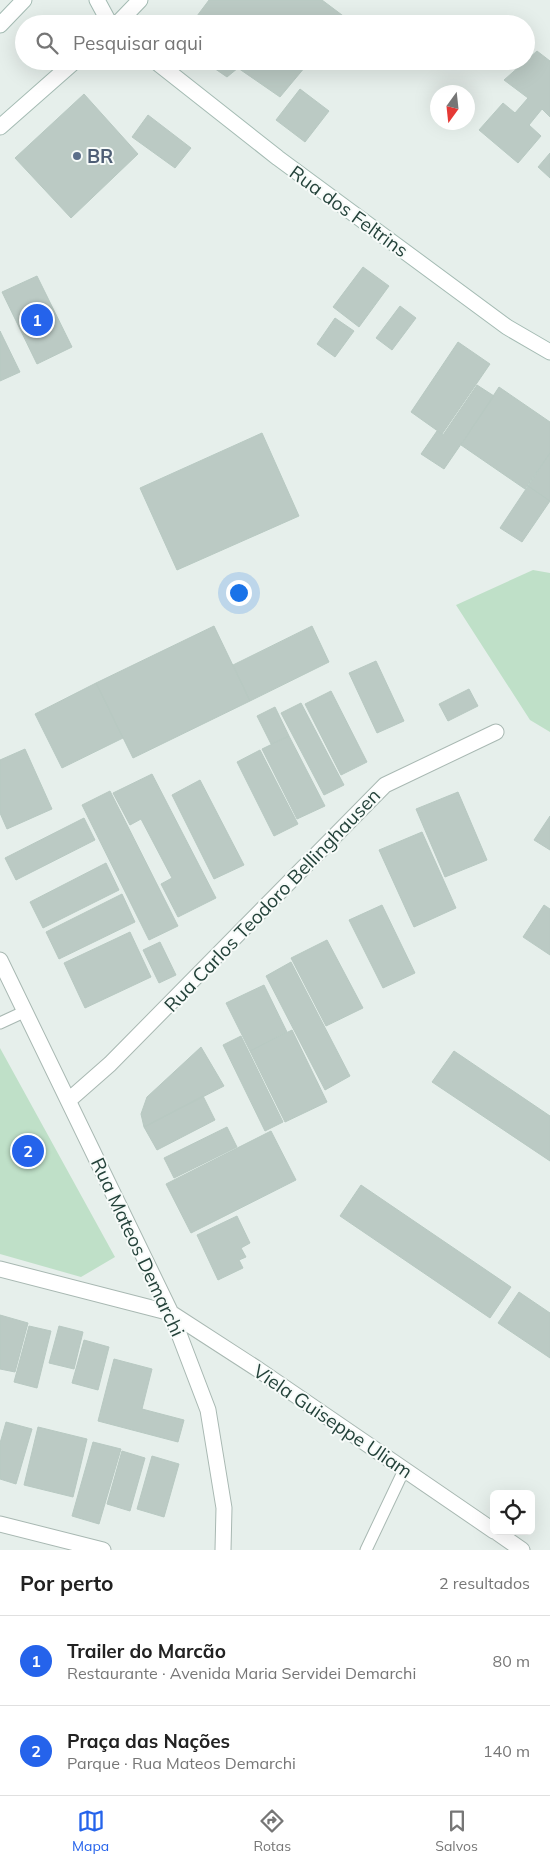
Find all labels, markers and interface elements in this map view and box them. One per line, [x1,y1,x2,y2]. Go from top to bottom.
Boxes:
search box [15,15,535,70]
icon: search [33,29,61,57]
text: Pesquisar aqui [73,31,203,55]
north arrow [430,85,475,130]
place label: BR [87,144,113,168]
marker: BR [71,150,83,162]
street label: Rua dos Feltrins [285,160,413,262]
pin: 1 [21,301,53,339]
your location [226,580,252,606]
street label: Rua Carlos Teodoro Bellinghausen [159,783,385,1017]
pin: 2 [12,1132,44,1170]
street label: Rua Mateos Demarchi [86,1154,190,1340]
street label: Viela Guiseppe Uliam [249,1359,417,1483]
map controls [490,1490,535,1535]
button: locate [490,1490,535,1535]
text: Por perto [20,1570,114,1596]
text: 2 resultados [439,1573,530,1593]
text: Trailer do Marcão [67,1639,226,1663]
text: 1 [31,1651,41,1671]
text: 80 m [493,1651,530,1671]
text: Restaurante · Avenida Maria Servidei Demarchi [67,1663,416,1683]
text: Praça das Nações [67,1729,230,1753]
text: 2 [31,1741,41,1761]
text: 140 m [483,1741,530,1761]
text: Parque · Rua Mateos Demarchi [67,1753,296,1773]
tab: Mapa [72,1807,109,1855]
tab: Rotas [253,1807,291,1855]
tab: Salvos [435,1807,478,1855]

